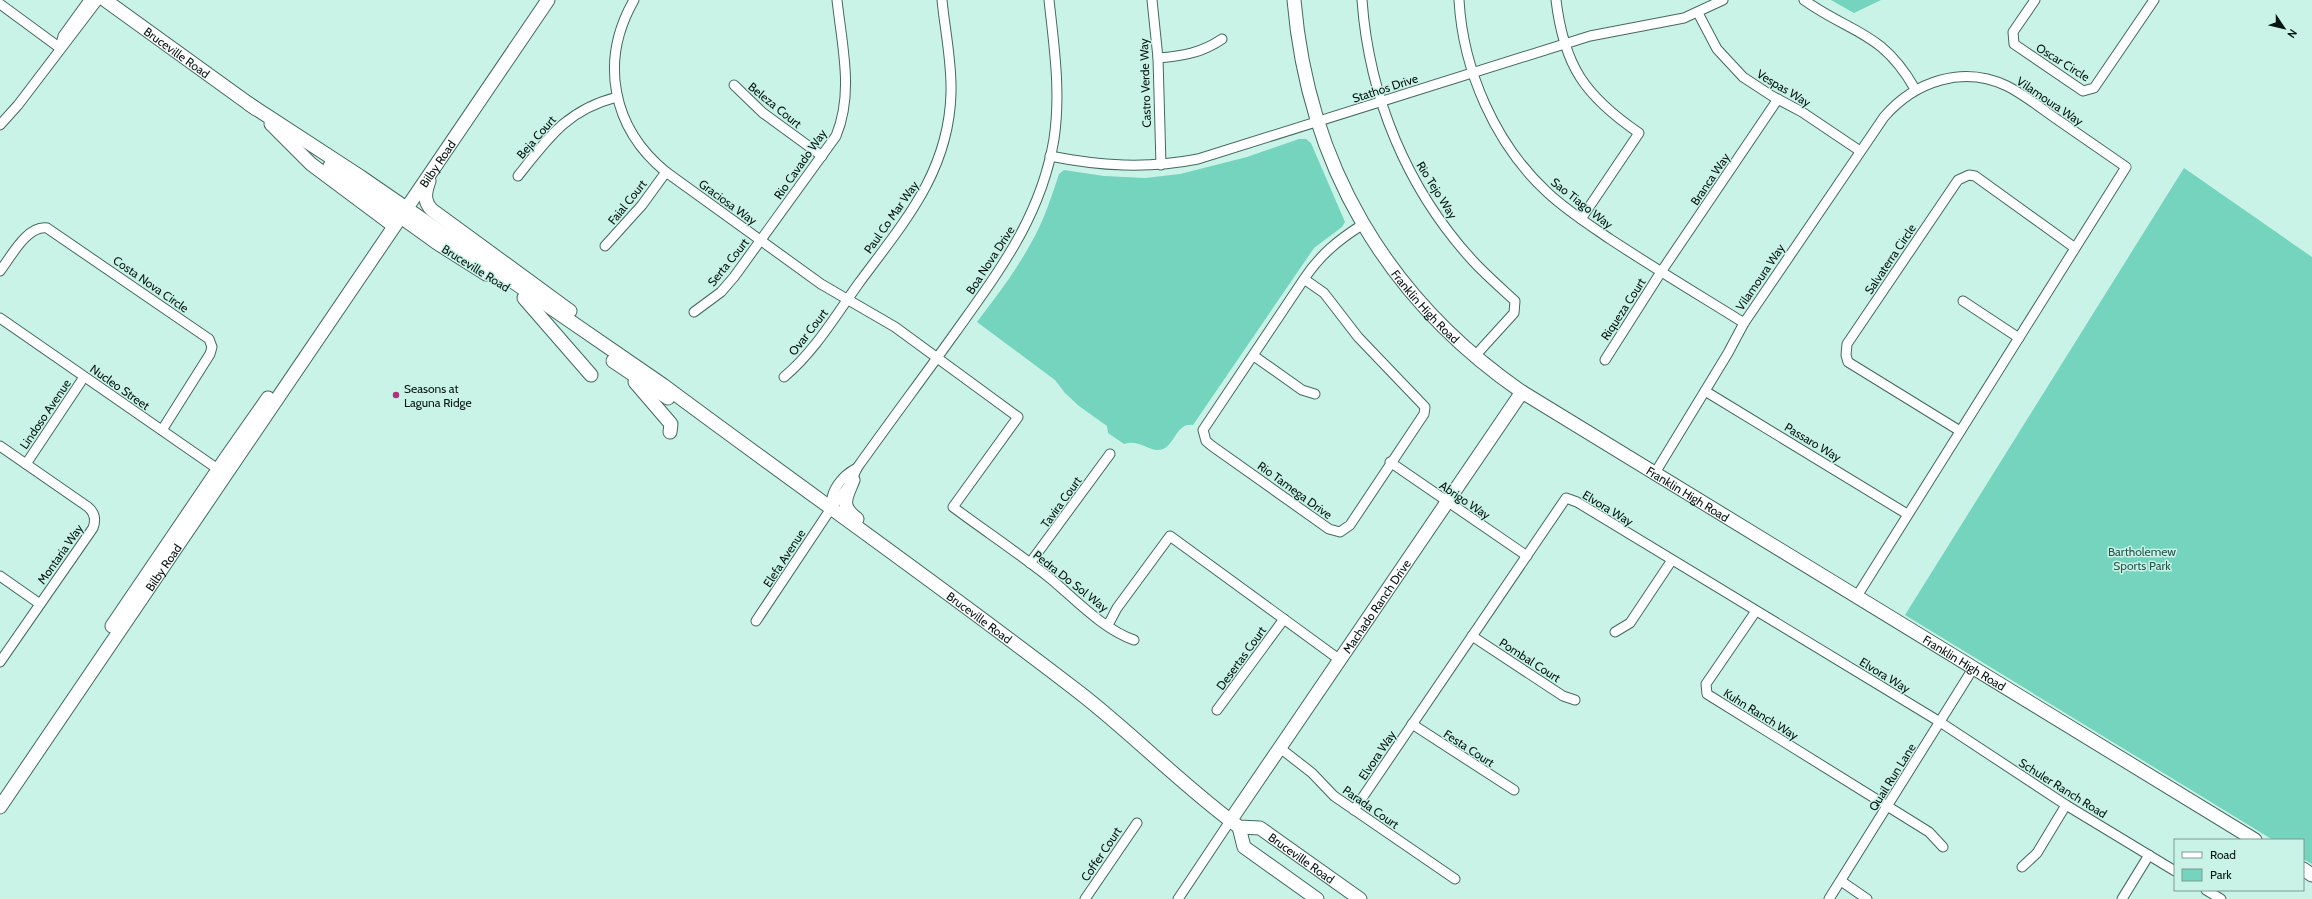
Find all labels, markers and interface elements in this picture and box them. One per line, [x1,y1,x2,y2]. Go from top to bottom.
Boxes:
north arrow [2264,8,2304,48]
street label: Bruceville Road [141,23,213,81]
text: N [2284,27,2300,41]
street label: Castro Verde Way [1136,38,1154,128]
street label: Oscar Circle [2034,40,2092,84]
street label: Vespas Way [1754,66,1814,110]
street label: Stathos Drive [1350,70,1420,106]
street label: Vilamoura Way [2014,73,2086,129]
street label: Beleza Court [745,79,805,131]
street label: Beja Court [513,112,559,162]
street label: Rio Cavado Way [770,126,830,202]
street label: Bilby Road [416,137,458,190]
street label: Branca Way [1687,150,1733,208]
street label: Rio Tejo Way [1413,159,1461,221]
street label: Sao Tiago Way [1548,174,1616,232]
street label: Graciosa Way [696,176,760,228]
street label: Faial Court [604,177,650,227]
street label: Paul Co Mar Way [860,178,922,256]
street label: Salvaterra Circle [1861,221,1919,297]
street label: Boa Nova Drive [962,223,1018,297]
street label: Serta Court [704,235,752,289]
street label: Bruceville Road [439,241,513,295]
street label: Vilamoura Way [1732,241,1788,313]
street label: Costa Nova Circle [110,252,192,316]
street label: Franklin High Road [1389,266,1463,346]
street label: Riqueza Court [1597,275,1649,343]
street label: Ovar Court [785,306,831,358]
street label: Nucleo Street [87,361,153,413]
street label: Lindoso Avenue [16,376,74,452]
place label: Seasons at Laguna Ridge [404,381,472,410]
marker: Seasons at Laguna Ridge [391,390,401,400]
street label: Passaro Way [1782,419,1844,465]
street label: Rio Tamega Drive [1255,458,1335,522]
street label: Franklin High Road [1644,463,1732,525]
street label: Tavira Court [1037,473,1085,531]
street label: Abrigo Way [1437,478,1493,522]
street label: Elvora Way [1580,487,1636,529]
street label: Montaria Way [34,521,86,587]
street label: Elefa Avenue [760,526,808,590]
street label: Bilby Road [142,541,184,594]
park label: Bartholemew Sports Park [2108,544,2176,573]
street label: Pedra Do Sol Way [1030,547,1112,615]
street label: Machado Ranch Drive [1339,556,1414,656]
street label: Bruceville Road [944,588,1015,646]
street label: Desertas Court [1213,623,1269,693]
street label: Franklin High Road [1920,631,2009,693]
street label: Pombal Court [1497,635,1563,685]
street label: Elvora Way [1857,654,1913,696]
street label: Kuhn Ranch Way [1721,685,1801,743]
street label: Festa Court [1441,726,1497,770]
street label: Elvora Way [1355,727,1399,783]
street label: Quail Run Lane [1865,740,1919,814]
street label: Schuler Ranch Road [2016,755,2110,821]
street label: Parada Court [1340,782,1402,832]
street label: Coffer Court [1077,824,1125,884]
street label: Bruceville Road [1266,829,1338,886]
legend [2174,839,2304,891]
text: Road [2210,847,2236,862]
text: Park [2210,867,2232,882]

